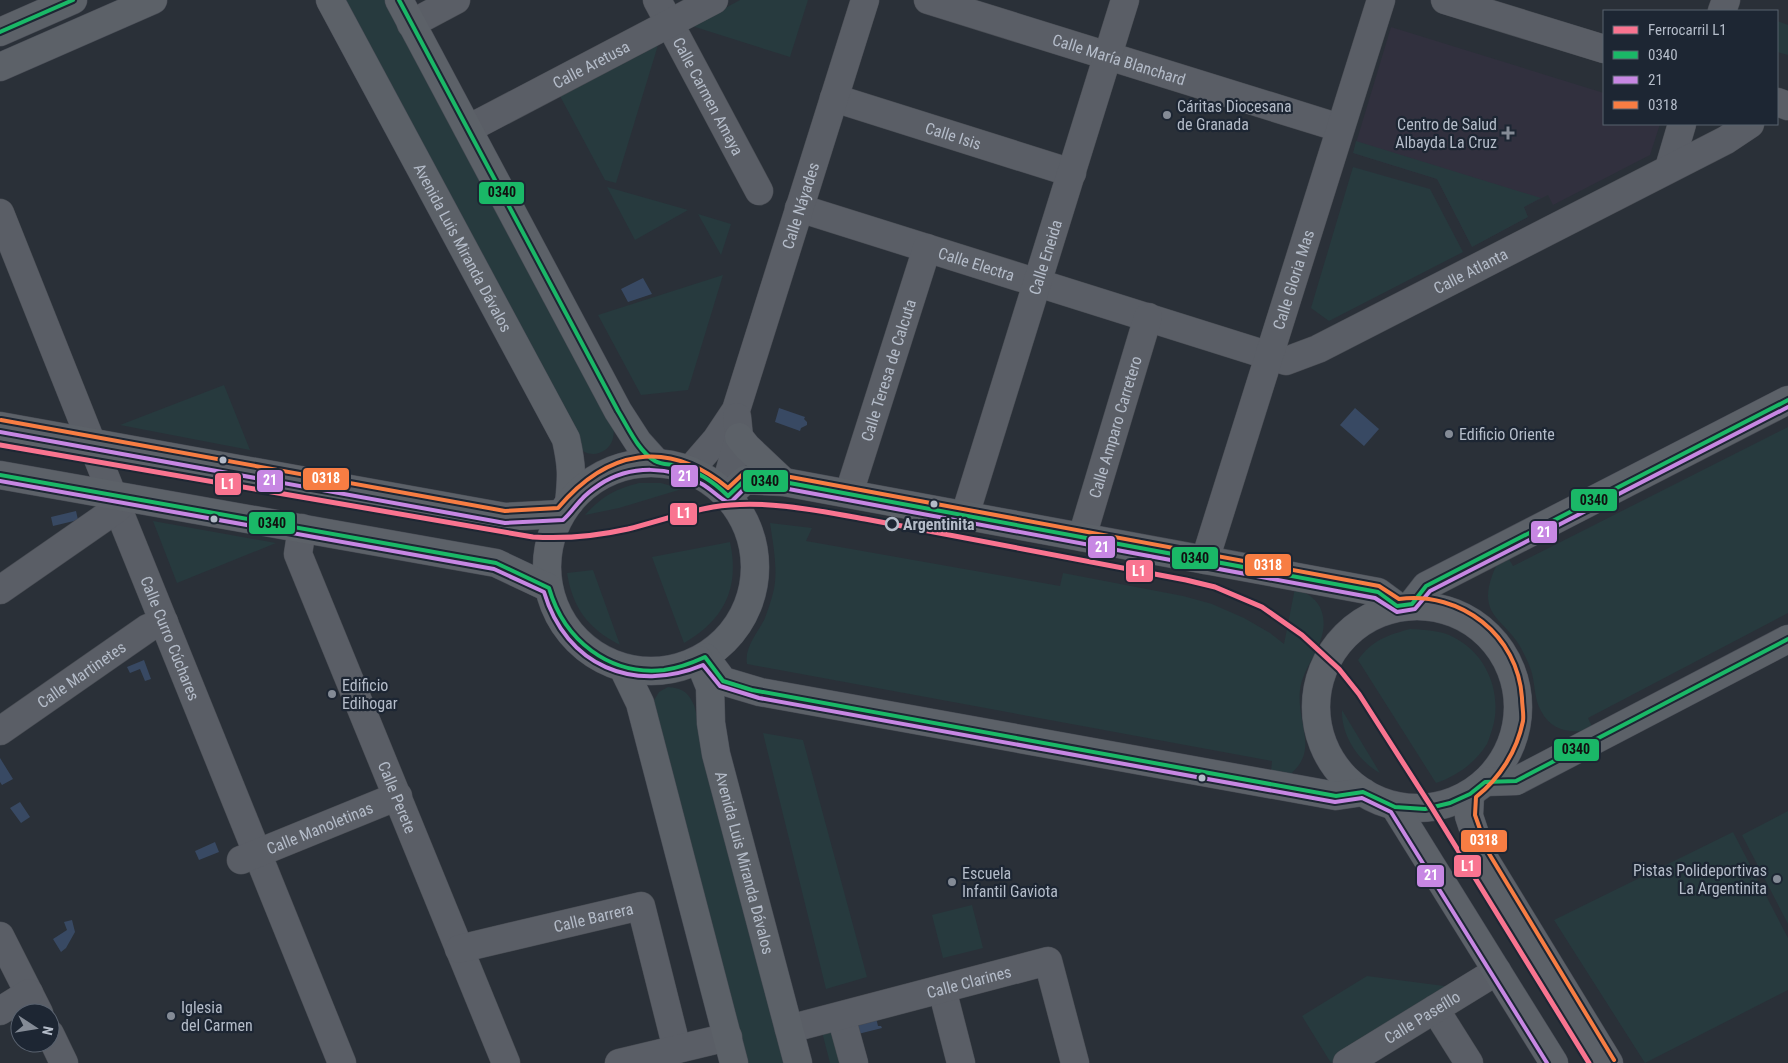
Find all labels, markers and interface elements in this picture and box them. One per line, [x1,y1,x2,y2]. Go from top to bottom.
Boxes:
legend [1603,10,1778,125]
text: Ferrocarril L1 [1648,21,1727,39]
street label: Calle María Blanchard [1050,30,1188,89]
street label: Calle Carmen Amaya [669,34,748,158]
street label: Calle Aretusa [549,36,633,92]
text: 0340 [1648,46,1678,64]
text: 21 [1648,71,1663,89]
text: 0318 [1648,96,1678,114]
place label: Cáritas Diocesana de Granada [1177,97,1292,134]
marker: Cáritas Diocesana de Granada [1161,109,1173,121]
place label: Centro de Salud Albayda La Cruz [1395,115,1497,152]
street label: Calle Isis [923,118,984,153]
marker: Centro de Salud Albayda La Cruz [1501,126,1515,140]
street label: Avenida Luis Miranda Dávalos [410,160,516,335]
street label: Calle Náyades [778,160,823,251]
line badge: 0340 [478,181,525,205]
text: 0340 [488,184,516,200]
street label: Calle Eneida [1025,217,1066,297]
street label: Calle Gloria Mas [1269,227,1318,332]
street label: Calle Electra [936,243,1017,285]
street label: Calle Atlanta [1430,244,1511,298]
street label: Calle Teresa de Calcuta [857,297,920,443]
street label: Calle Amparo Carretero [1085,354,1145,500]
place label: Edificio Oriente [1459,425,1555,444]
marker: Edificio Oriente [1443,428,1455,440]
unlabelled marker [218,455,228,465]
line badge: 21 [670,464,699,488]
line badge: 0318 [302,467,350,491]
text: 21 [678,468,692,484]
line badge: 21 [256,469,284,493]
line badge: 0340 [742,469,789,493]
text: 0318 [312,470,340,486]
line badge: L1 [214,472,242,496]
text: 21 [263,472,277,488]
text: 0340 [751,473,779,489]
text: L1 [221,476,235,492]
line badge: 0340 [1570,488,1618,512]
text: 0340 [1580,492,1608,508]
unlabelled marker [929,499,939,509]
line badge: L1 [669,502,698,526]
text: L1 [677,505,691,521]
line badge: 0340 [248,511,296,535]
unlabelled marker [209,514,219,524]
text: 0340 [258,515,286,531]
place label: Argentinita [903,515,975,534]
marker: Argentinita [885,517,899,531]
line badge: 21 [1530,520,1558,544]
text: 21 [1537,524,1551,540]
line badge: 21 [1087,535,1116,559]
text: 21 [1095,539,1109,555]
line badge: 0340 [1171,546,1219,570]
text: 0340 [1181,550,1209,566]
line badge: 0318 [1244,553,1292,577]
text: 0318 [1254,557,1282,573]
line badge: L1 [1125,559,1154,583]
text: L1 [1132,563,1146,579]
street label: Calle Curro Cúchares [137,573,204,703]
street label: Calle Martinetes [33,637,129,712]
place label: Edificio Edihogar [342,676,398,713]
marker: Edificio Edihogar [326,688,338,700]
line badge: 0340 [1553,738,1600,762]
text: 0340 [1562,741,1590,757]
street label: Calle Perete [374,758,421,836]
street label: Avenida Luis Miranda Dávalos [711,769,778,956]
unlabelled marker [1197,773,1207,783]
street label: Calle Manoletinas [264,798,376,858]
line badge: 0318 [1460,829,1508,853]
text: 0318 [1470,832,1498,848]
line badge: L1 [1453,854,1482,878]
text: L1 [1461,858,1475,874]
place label: Pistas Polideportivas La Argentinita [1633,861,1767,898]
place label: Escuela Infantil Gaviota [962,864,1058,901]
line badge: 21 [1416,864,1445,888]
text: 21 [1424,867,1438,883]
marker: Pistas Polideportivas La Argentinita [1771,873,1783,885]
marker: Escuela Infantil Gaviota [946,876,958,888]
street label: Calle Barrera [552,899,635,936]
street label: Calle Clarines [925,962,1013,1002]
street label: Calle Paseíllo [1381,987,1463,1047]
place label: Iglesia del Carmen [181,998,253,1035]
north arrow [10,1003,60,1053]
marker: Iglesia del Carmen [165,1010,177,1022]
text: N [39,1025,56,1037]

